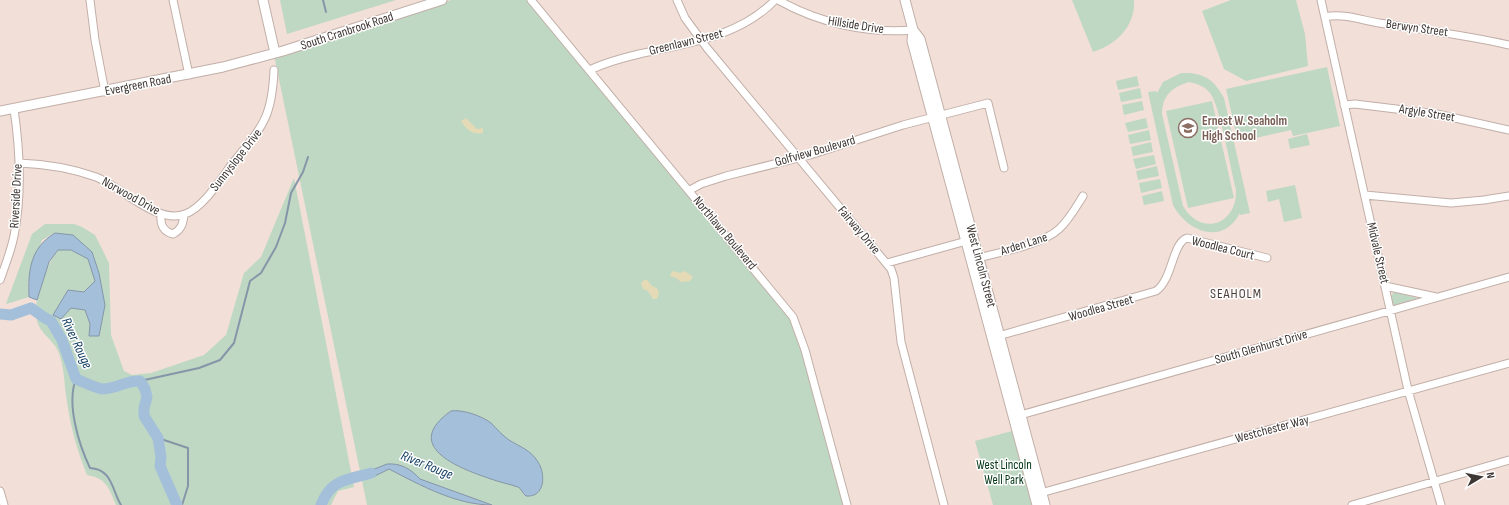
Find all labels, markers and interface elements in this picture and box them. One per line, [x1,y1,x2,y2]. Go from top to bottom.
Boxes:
street label: South Cranbrook Road [299,8,395,54]
street label: Hillside Drive [827,13,885,37]
street label: Berwyn Street [1385,16,1449,40]
street label: Greenlawn Street [647,25,725,59]
street label: Evergreen Road [103,71,173,99]
street label: Argyle Street [1397,101,1456,125]
place label: Ernest W. Seaholm High School [1202,113,1287,144]
school or university icon: Ernest W. Seaholm High School [1177,117,1199,139]
street label: Sunnyslope Drive [207,126,265,194]
street label: Golfview Boulevard [773,132,857,170]
street label: Riverside Drive [6,163,26,229]
street label: Norwood Drive [99,173,163,219]
street label: Northlawn Boulevard [690,193,760,273]
street label: Fairway Drive [834,203,884,257]
street label: Midvale Street [1363,221,1393,285]
street label: West Lincoln Street [962,223,1000,309]
street label: Arden Lane [998,229,1049,259]
street label: Woodlea Court [1190,232,1256,264]
district label: SEAHOLM [1210,285,1262,302]
street label: Woodlea Street [1067,291,1135,325]
water label: River Rouge [58,315,96,372]
street label: South Glenhurst Drive [1213,326,1309,368]
street label: Westchester Way [1233,411,1311,447]
water label: River Rouge [399,447,456,483]
park label: West Lincoln Well Park [976,457,1032,488]
north arrow [1461,457,1501,497]
text: N [1483,471,1497,479]

